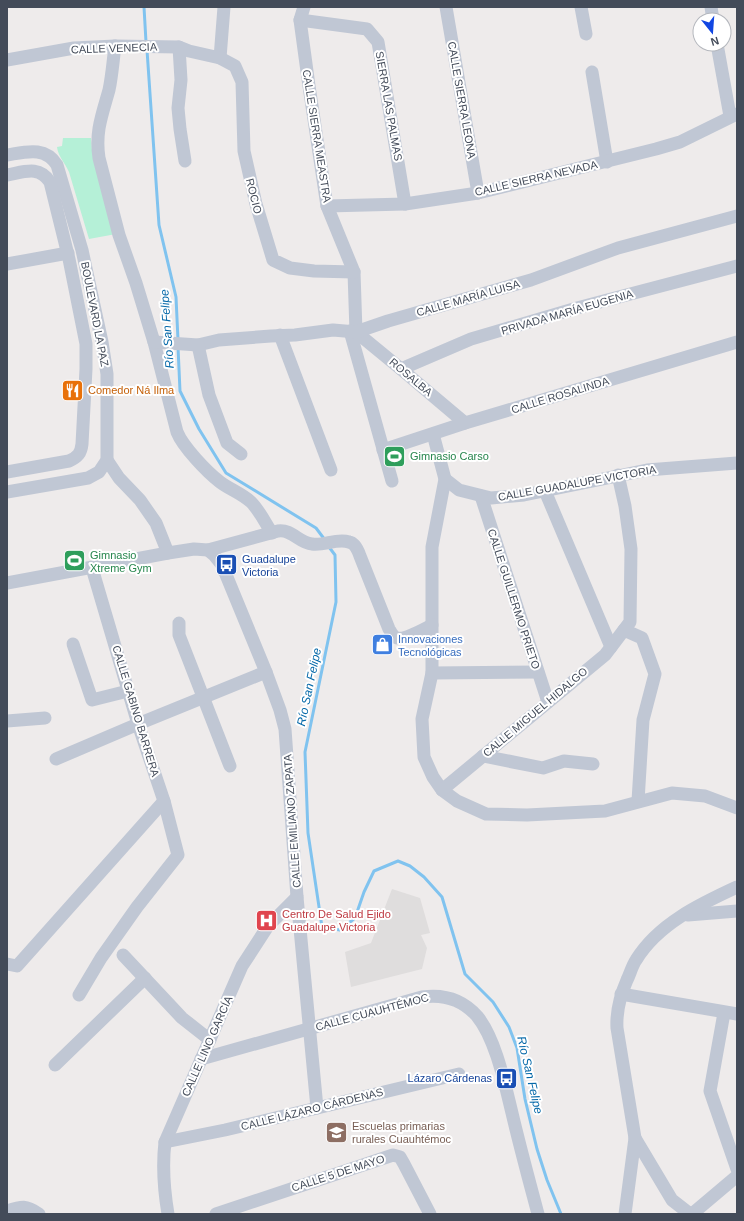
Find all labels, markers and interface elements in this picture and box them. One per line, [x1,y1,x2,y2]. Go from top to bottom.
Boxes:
north arrow [692,12,732,52]
text: N [709,35,720,48]
street label: CALLE VENECIA [71,40,158,56]
street label: CALLE SIERRA LEONA [446,41,478,160]
street label: SIERRA LAS PALMAS [373,50,405,162]
street label: CALLE SIERRA MEASTRA [301,69,334,204]
street label: CALLE SIERRA NEVADA [473,158,599,198]
street label: ROCIO [244,177,264,215]
street label: BOULEVARD LA PAZ [79,261,111,368]
street label: CALLE MARÍA LUISA [415,277,522,319]
street label: PRIVADA MARÍA EUGENIA [500,287,635,337]
water label: Río San Felipe [157,289,177,369]
street label: ROSALBA [387,356,435,399]
street label: CALLE ROSALINDA [510,374,611,416]
restaurant icon: Comedor Ná Ilma [59,377,85,403]
place label: Comedor Ná Ilma [88,384,175,396]
sports icon: Gimnasio Carso [381,443,407,469]
place label: Gimnasio Carso [410,450,489,462]
street label: CALLE GUADALUPE VICTORIA [497,463,658,503]
street label: CALLE GUILLERMO PRIETO [486,527,542,671]
sports icon: Gimnasio Xtreme Gym [62,548,88,574]
place label: Gimnasio Xtreme Gym [90,549,152,574]
bus stop icon: Guadalupe Victoria [214,552,240,578]
place label: Guadalupe Victoria [242,553,296,578]
shop icon: Innovaciones Tecnológicas [370,632,396,658]
place label: Innovaciones Tecnológicas [398,633,463,658]
street label: CALLE GABINO BARRERA [110,644,162,779]
water label: Río San Felipe [294,646,324,727]
street label: CALLE MIGUEL HIDALGO [480,665,590,759]
street label: CALLE EMILIANO ZAPATA [281,753,303,888]
hospital icon: Centro De Salud Ejido Guadalupe Victoria [254,907,280,933]
place label: Centro De Salud Ejido Guadalupe Victoria [282,908,391,933]
street label: CALLE CUAUHTÉMOC [314,991,430,1033]
street label: CALLE LINO GARCÍA [179,993,235,1098]
water label: Río San Felipe [514,1035,546,1116]
bus stop icon: Lázaro Cárdenas [494,1065,520,1091]
place label: Lázaro Cárdenas [408,1072,492,1084]
street label: CALLE LÁZARO CÁRDENAS [240,1086,384,1132]
school or university icon: Escuelas primarias rurales Cuauhtémoc [323,1119,349,1145]
place label: Escuelas primarias rurales Cuauhtémoc [352,1120,452,1145]
street label: CALLE 5 DE MAYO [290,1152,386,1194]

